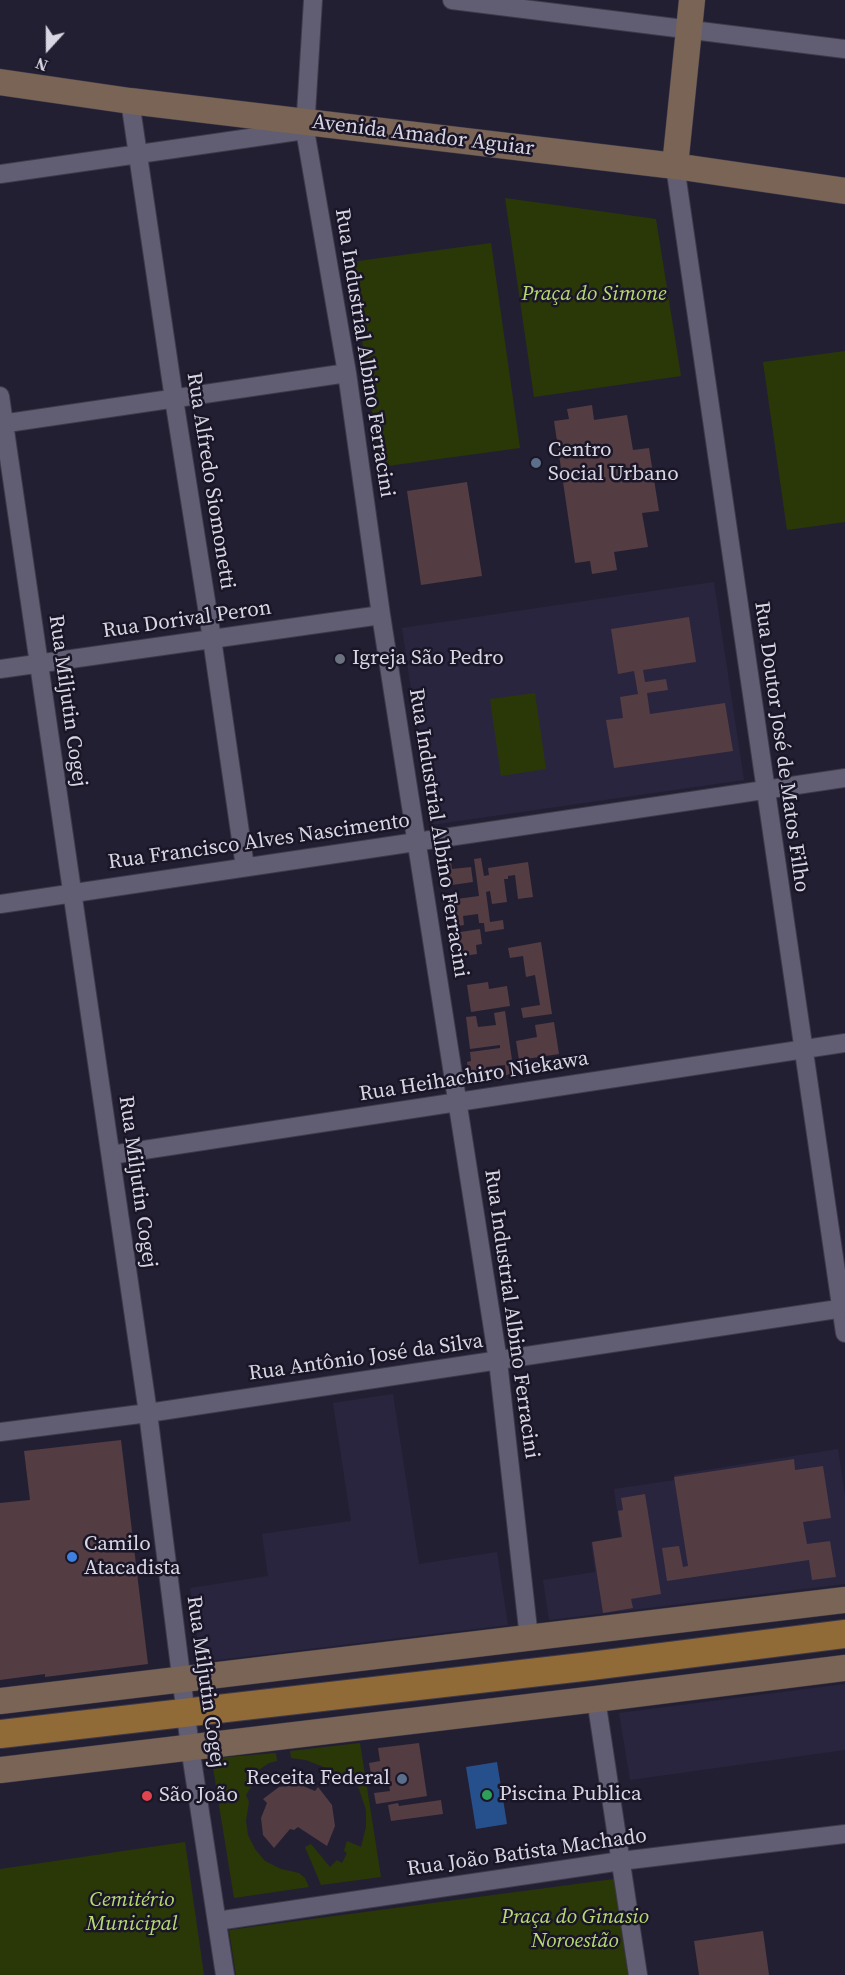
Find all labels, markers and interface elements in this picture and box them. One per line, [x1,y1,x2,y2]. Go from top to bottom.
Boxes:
north arrow [18,18,78,78]
text: N [32,52,51,77]
street label: Avenida Amador Aguiar [311,110,535,162]
street label: Rua Industrial Albino Ferracini [329,207,399,499]
park label: Praça do Simone [521,282,667,308]
street label: Rua Alfredo Siomonetti [180,371,240,591]
place label: Centro Social Urbano [548,438,679,488]
marker: Centro Social Urbano [529,456,543,470]
street label: Rua Dorival Peron [101,596,273,644]
street label: Rua Doutor José de Matos Filho [748,600,814,894]
street label: Rua Miljutin Cogej [42,613,92,789]
place label: Igreja São Pedro [352,646,504,672]
marker: Igreja São Pedro [333,652,347,666]
street label: Rua Industrial Albino Ferracini [403,687,473,979]
street label: Rua Francisco Alves Nascimento [107,808,411,876]
street label: Rua Heihachiro Niekawa [357,1046,591,1108]
street label: Rua Miljutin Cogej [112,1094,162,1270]
street label: Rua Industrial Albino Ferracini [478,1168,544,1460]
street label: Rua Antônio José da Silva [247,1329,485,1387]
place label: Camilo Atacadista [84,1532,181,1582]
marker: Camilo Atacadista [65,1550,79,1564]
street label: Rua Miljutin Cogej [180,1594,230,1770]
place label: Receita Federal [246,1766,390,1792]
marker: Receita Federal [395,1772,409,1786]
place label: Piscina Publica [499,1782,642,1808]
place label: São João [159,1783,238,1809]
marker: Piscina Publica [480,1788,494,1802]
marker: São João [140,1789,154,1803]
street label: Rua João Batista Machado [406,1824,648,1882]
park label: Cemitério Municipal [86,1888,178,1938]
park label: Praça do Ginasio Noroestão [501,1905,649,1955]

